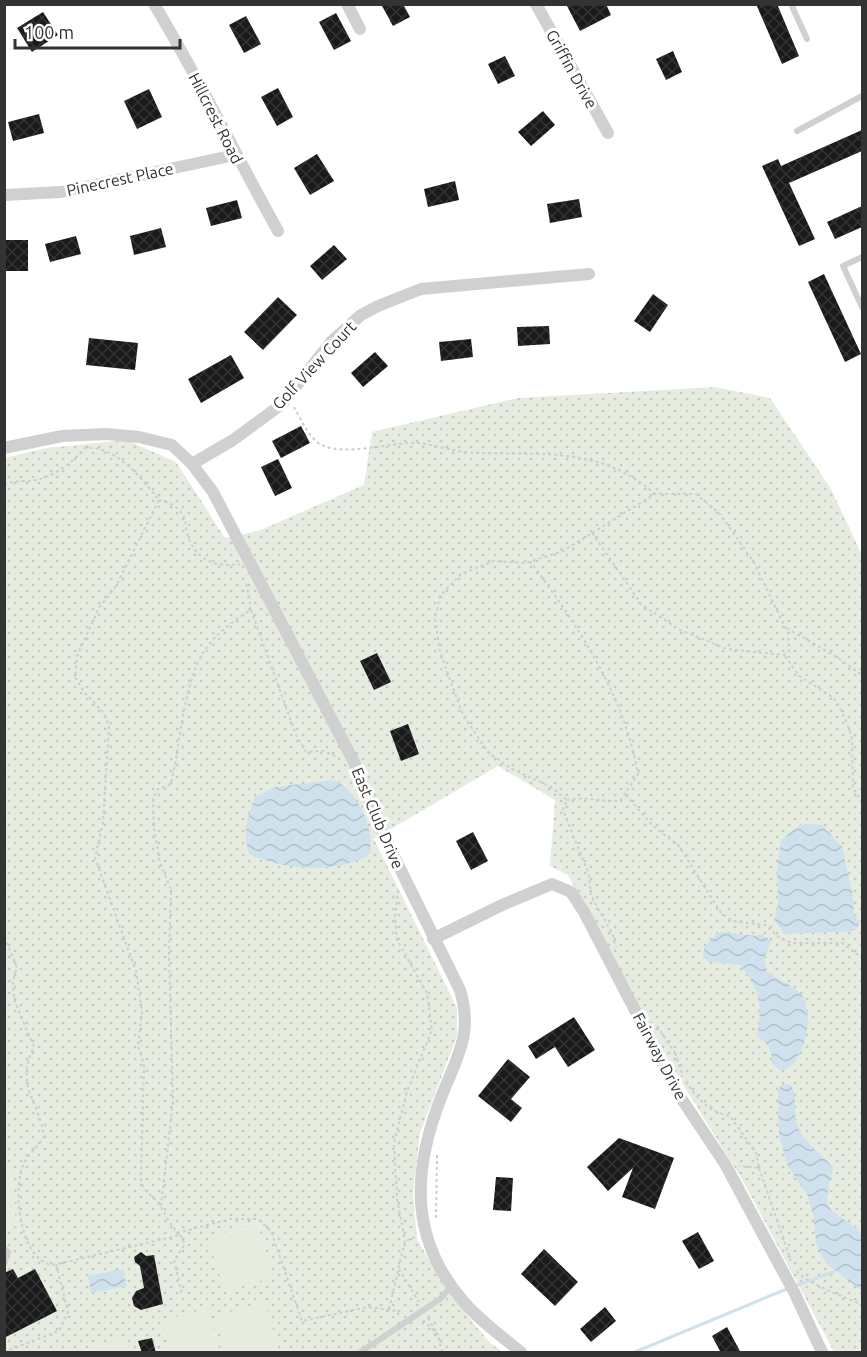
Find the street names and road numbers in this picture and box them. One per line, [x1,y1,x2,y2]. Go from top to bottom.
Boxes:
street label: Griffin Drive [543,26,601,112]
street label: Hillcrest Road [185,70,247,166]
street label: Pinecrest Place [65,159,175,199]
street label: Golf View Court [269,317,360,413]
street label: East Club Drive [349,765,407,871]
street label: Fairway Drive [629,1009,691,1103]

